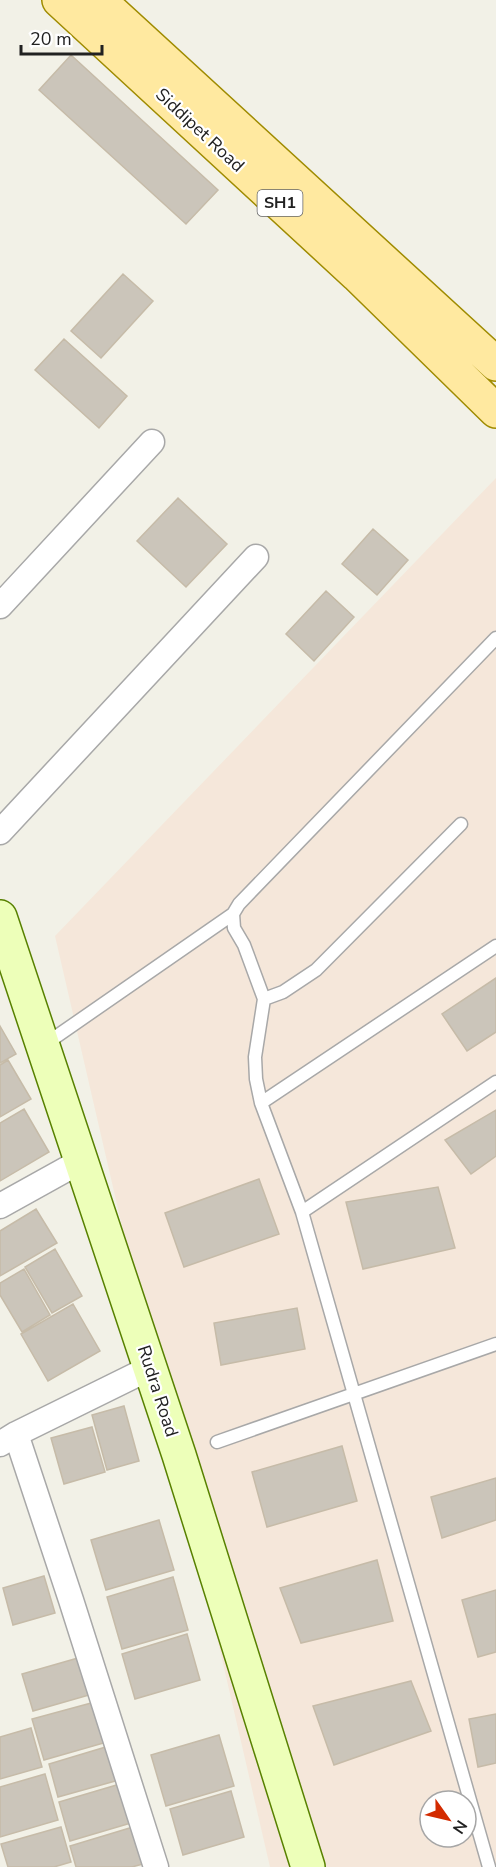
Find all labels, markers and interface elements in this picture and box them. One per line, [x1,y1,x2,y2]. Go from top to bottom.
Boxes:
scale bar [21,18,102,56]
text: 20 m [30,27,72,51]
street label: Siddipet Road [150,83,250,177]
road number: SH1 [258,190,302,216]
street label: Rudra Road [132,1342,184,1440]
north arrow [418,1789,478,1849]
text: N [447,1816,472,1838]

